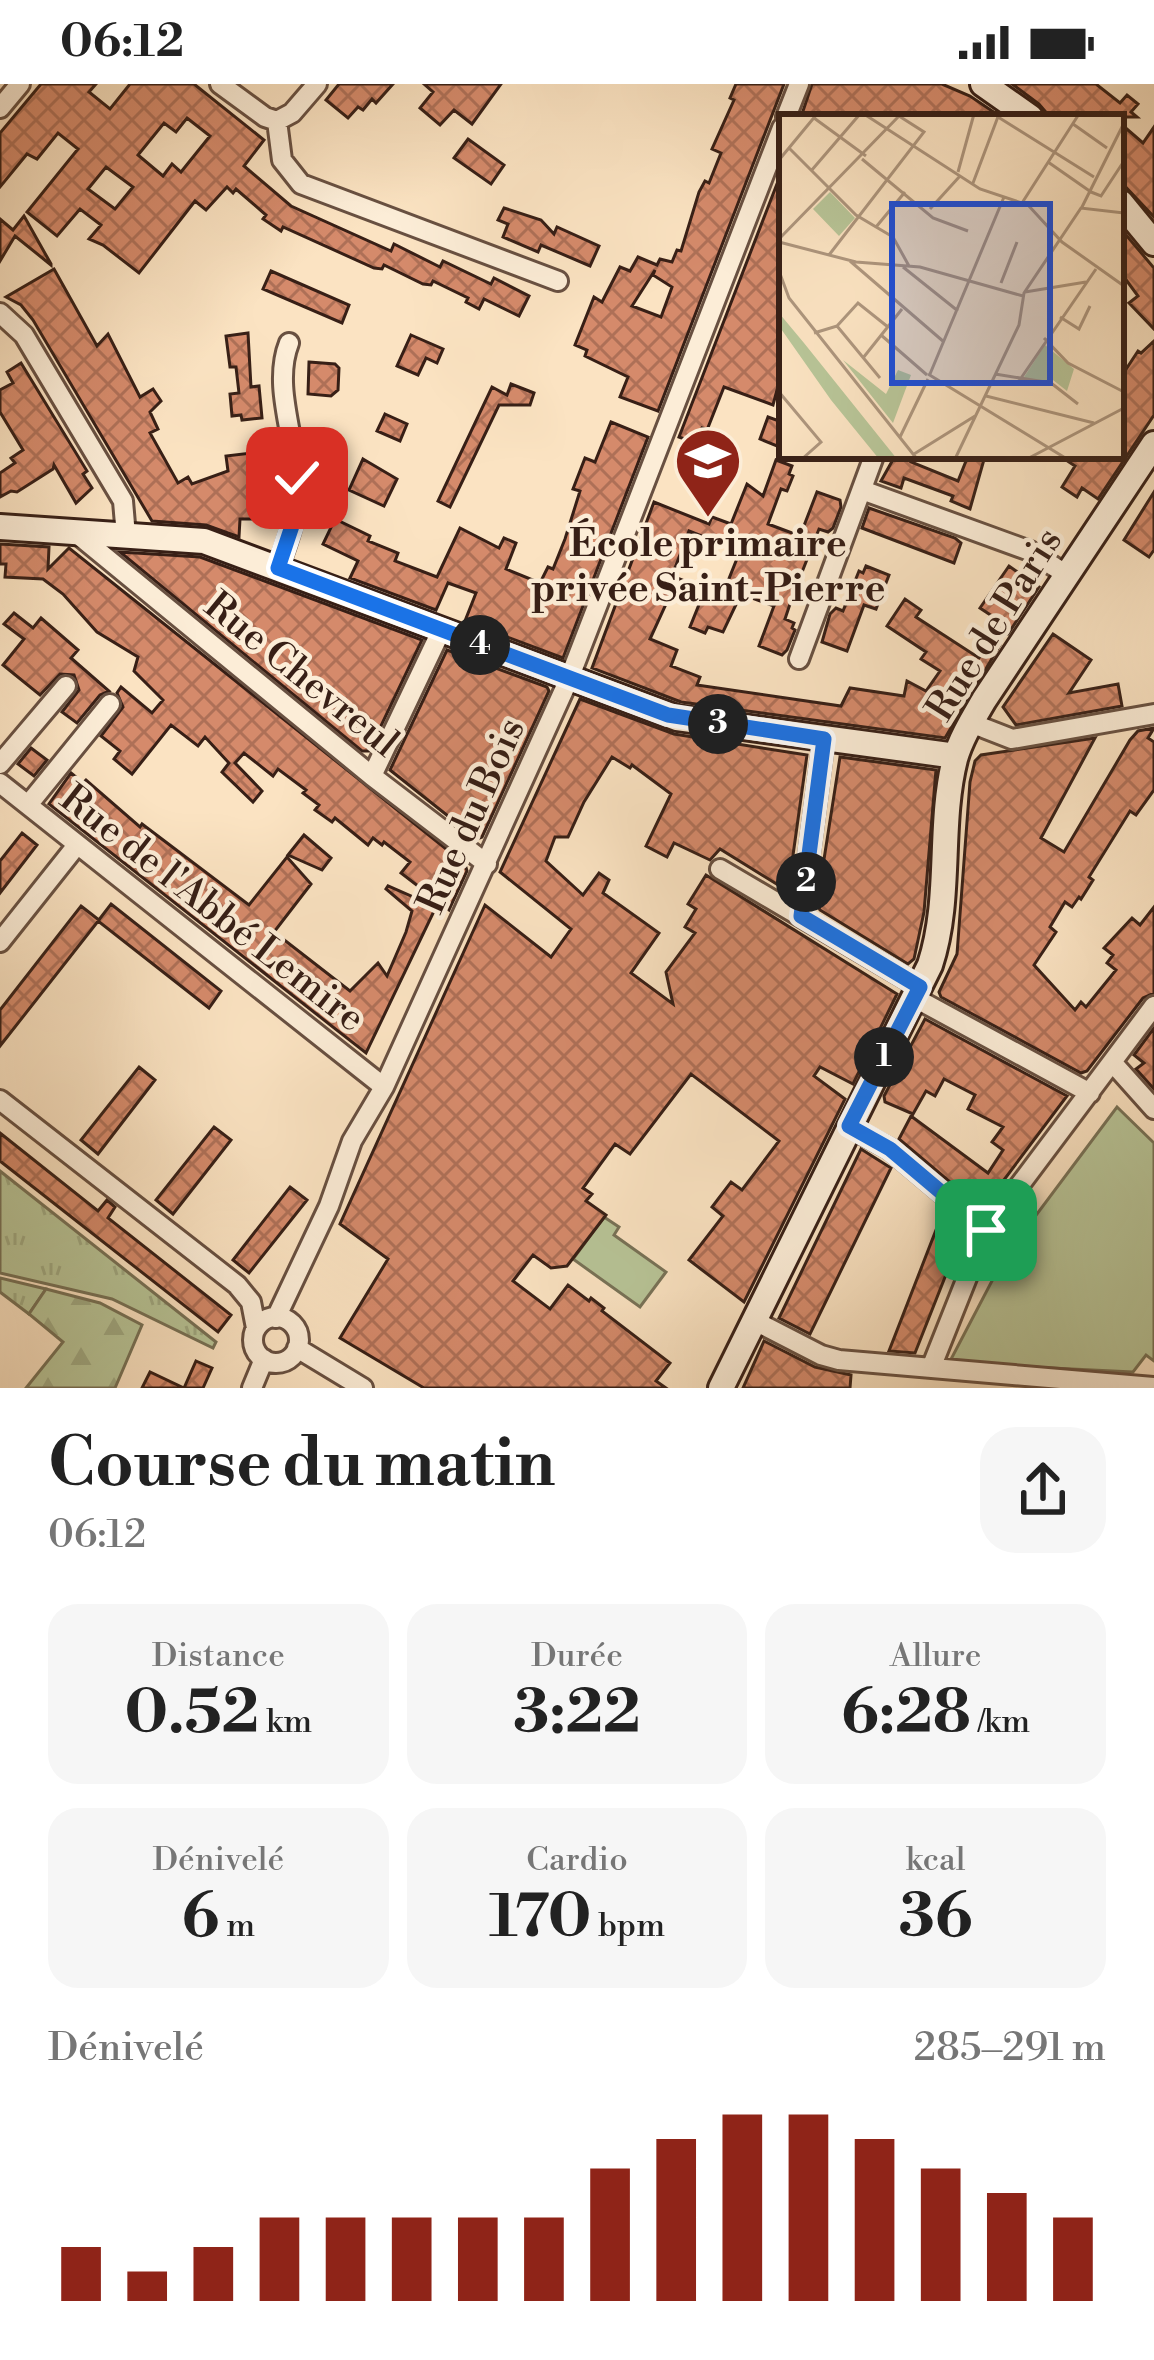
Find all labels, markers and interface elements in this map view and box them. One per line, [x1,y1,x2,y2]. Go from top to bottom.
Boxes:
text: 06:12 [60,14,184,71]
inset map [779,114,1124,459]
school or university icon: École primaire privée Saint-Pierre [673,426,743,520]
pin [246,427,348,529]
icon: check [264,445,330,511]
place label: École primaire privée Saint-Pierre [531,518,885,614]
street label: Rue de Paris [916,519,1074,731]
street label: Rue Chevreul [194,582,408,768]
pin: 4 [450,615,510,675]
text: 4 [469,624,491,665]
pin: 3 [688,694,748,754]
text: 3 [708,703,728,744]
street label: Rue du Bois [407,711,537,921]
street label: Rue de l'Abbé Lemire [50,775,374,1043]
pin: 2 [776,852,836,912]
text: 2 [796,861,816,902]
pin: 1 [854,1027,914,1087]
text: 1 [876,1036,892,1077]
pin [935,1179,1037,1281]
icon: arrive [953,1197,1019,1263]
text: Course du matin [48,1424,555,1507]
button: share [980,1427,1106,1553]
text: 06:12 [48,1511,146,1560]
text: Distance [152,1636,285,1677]
text: Durée [531,1636,623,1677]
text: Allure [890,1636,981,1677]
text: 0.52 [124,1677,259,1752]
text: 3:22 [513,1677,641,1752]
text: 6:28 [841,1677,971,1752]
text: km [259,1702,312,1743]
text: /km [971,1702,1030,1743]
text: Dénivelé [152,1840,284,1881]
text: Cardio [526,1840,628,1881]
text: kcal [906,1840,966,1881]
text: 6 [182,1881,219,1956]
text: 170 [489,1881,591,1956]
text: 36 [899,1881,973,1956]
text: m [219,1906,255,1947]
text: bpm [591,1906,665,1947]
text: Dénivelé [48,2024,204,2073]
text: 285–291 m [914,2024,1106,2073]

